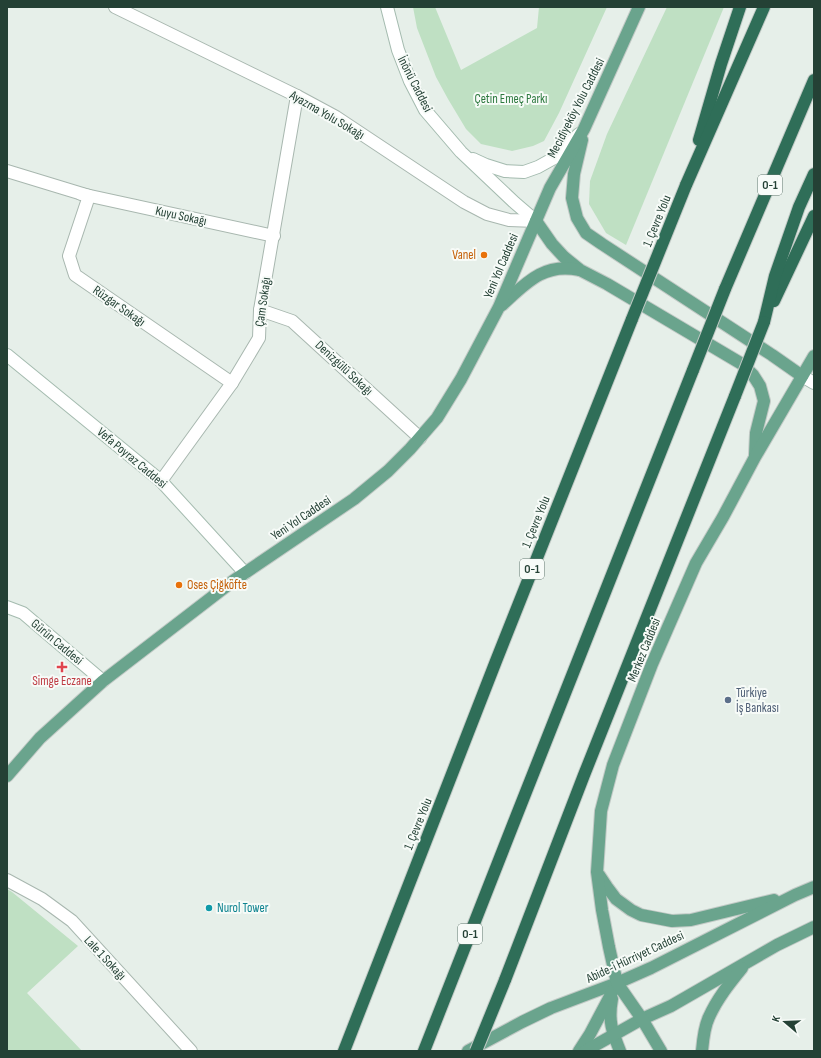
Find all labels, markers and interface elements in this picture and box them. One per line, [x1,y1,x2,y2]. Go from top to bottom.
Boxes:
street label: İnönü Caddesi [394,53,437,115]
street label: Mecidiyeköy Yolu Caddesi [544,55,608,161]
street label: Ayazma Yolu Sokağı [286,87,367,143]
park label: Çetin Emeç Parkı [474,91,548,107]
road number: O-1 [758,175,782,195]
street label: 1. Çevre Yolu [639,193,675,249]
street label: Kuyu Sokağı [154,203,208,229]
street label: Yeni Yol Caddesi [480,231,522,301]
place label: Vanel [452,247,476,263]
marker: Vanel [479,250,489,260]
street label: Çam Sokağı [252,276,274,328]
street label: Rüzgar Sokağı [90,282,148,330]
street label: Denizgülü Sokağı [312,337,376,399]
street label: Vefa Poyraz Caddesi [94,424,170,492]
street label: Yeni Yol Caddesi [268,492,334,544]
street label: 1. Çevre Yolu [518,494,554,550]
road number: O-1 [520,559,544,579]
place label: Oses Çiğköfte [187,577,247,593]
marker: Oses Çiğköfte [174,580,184,590]
street label: Gürün Caddesi [28,616,86,668]
street label: Merkez Caddesi [624,616,664,684]
marker: Simge Eczane [57,662,67,672]
place label: Simge Eczane [32,673,92,689]
place label: Türkiye İş Bankası [736,685,779,716]
marker: Türkiye İş Bankası [723,695,733,705]
street label: 1. Çevre Yolu [400,796,436,852]
place label: Nurol Tower [217,900,269,916]
marker: Nurol Tower [204,903,214,913]
road number: O-1 [458,924,482,944]
street label: Abide-i Hürriyet Caddesi [583,927,686,987]
street label: Lale 1 Sokağı [81,933,129,983]
north arrow [765,1002,805,1042]
text: K [769,1014,783,1024]

